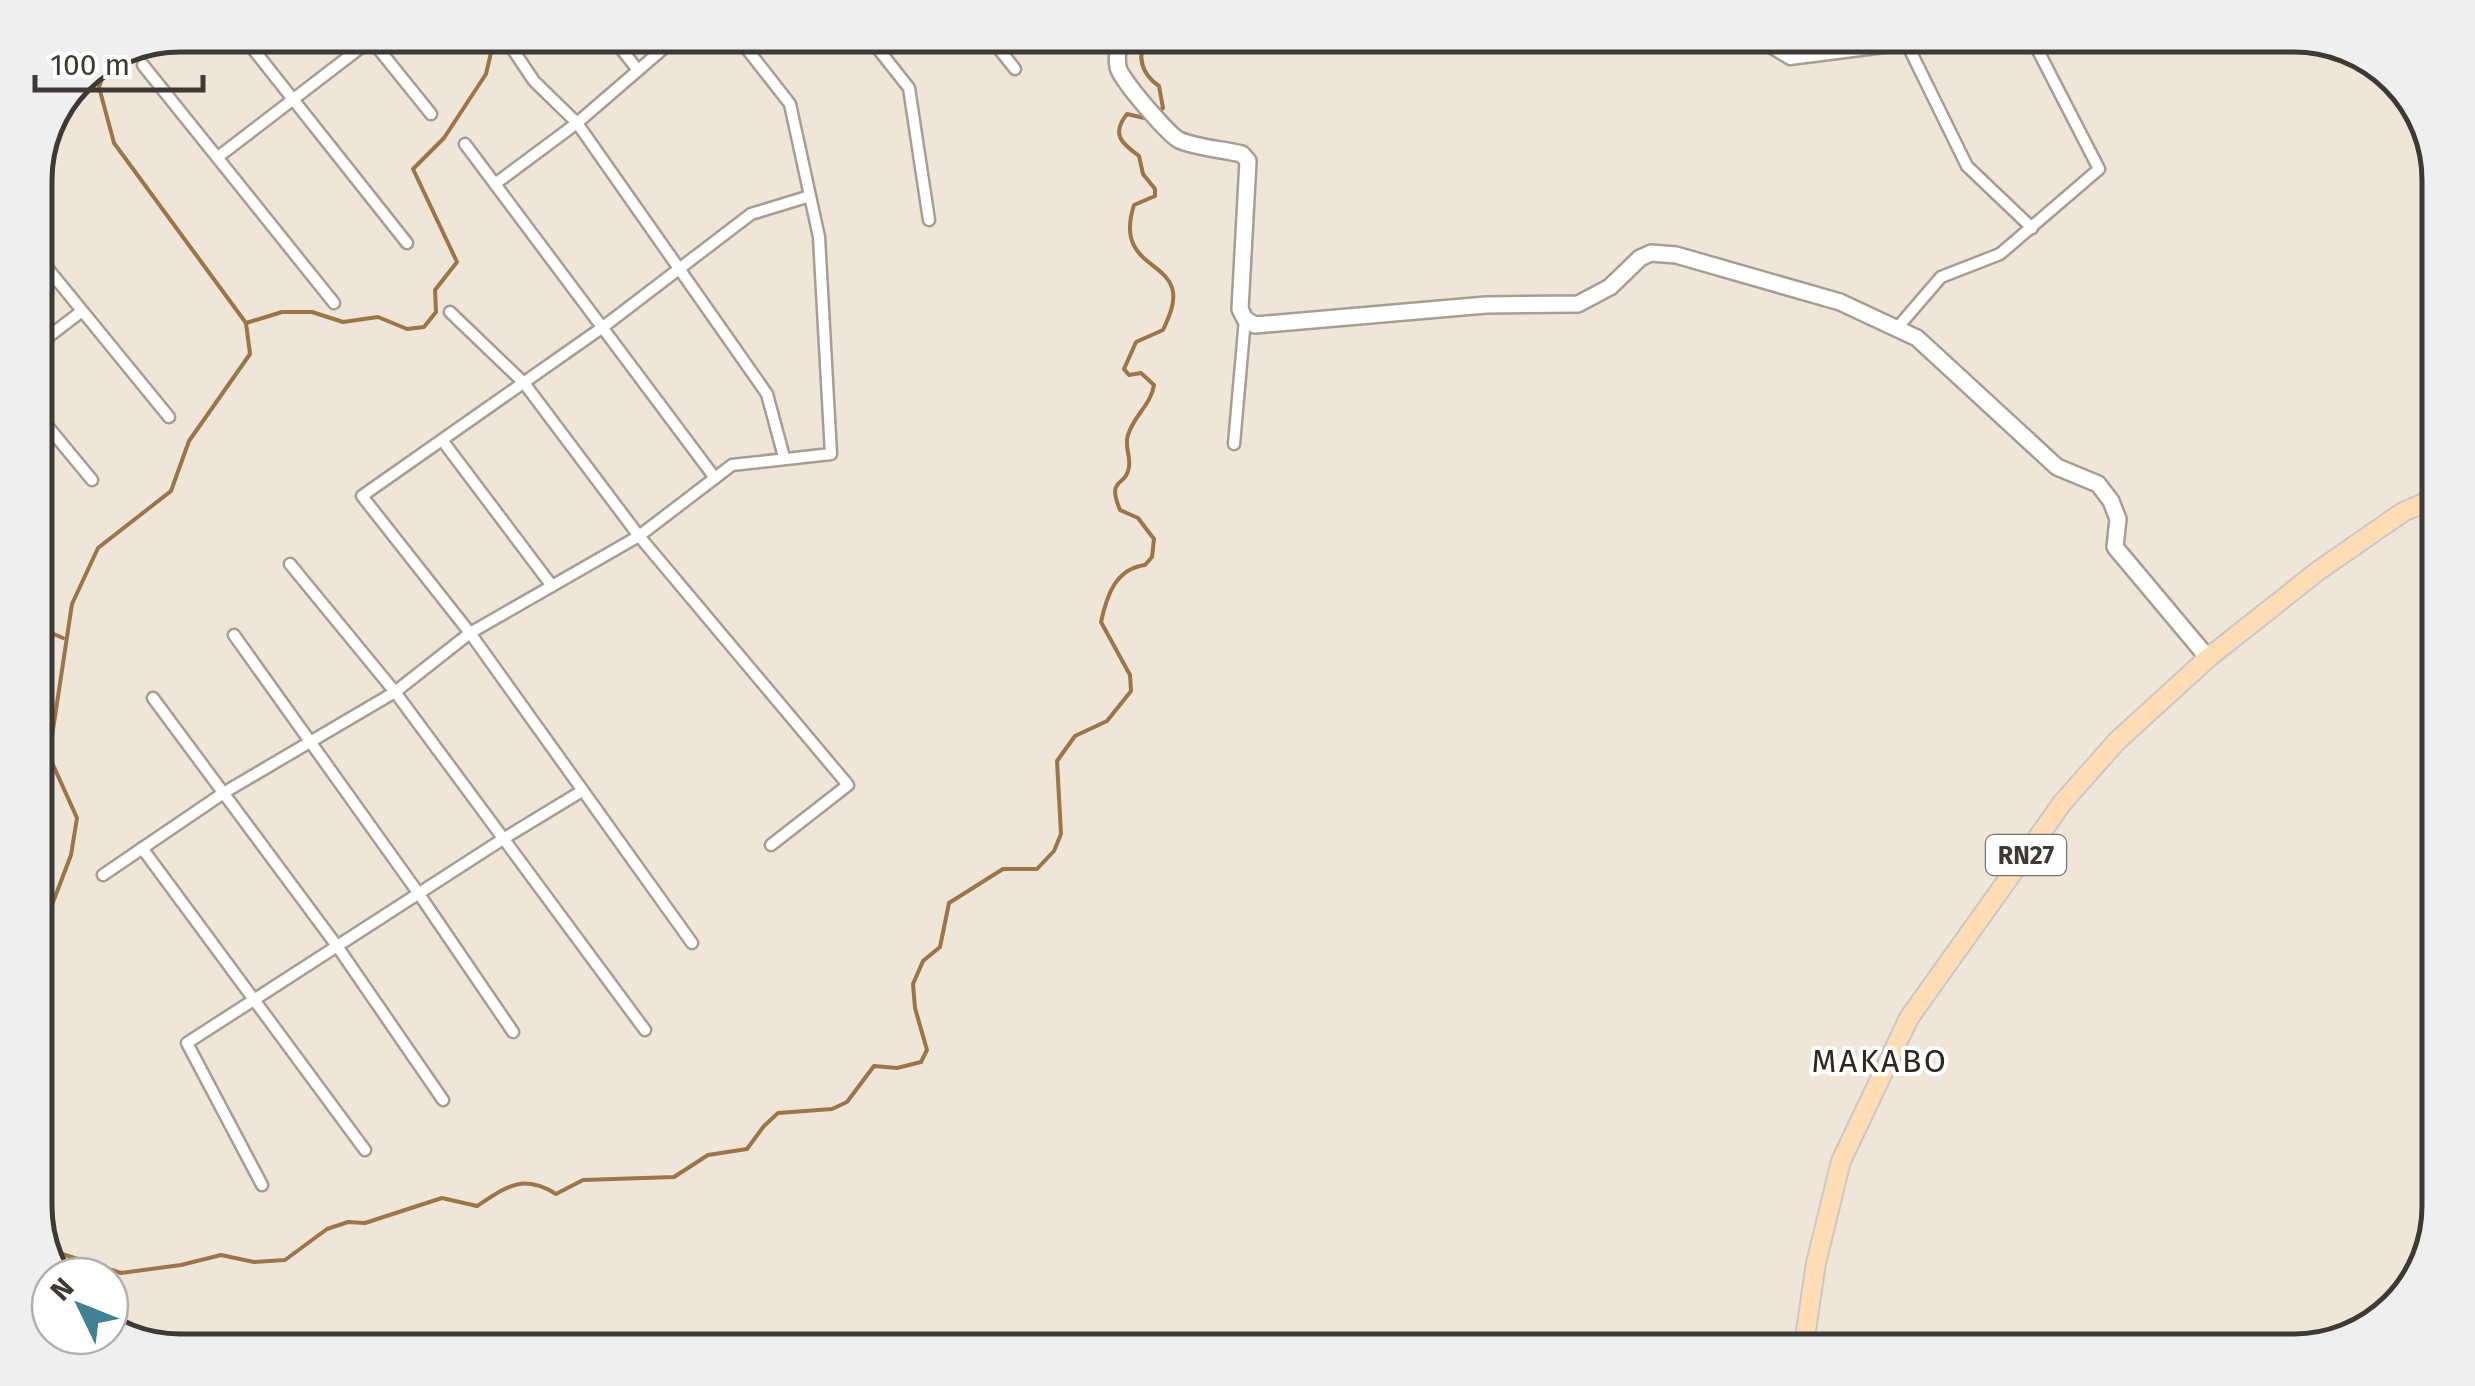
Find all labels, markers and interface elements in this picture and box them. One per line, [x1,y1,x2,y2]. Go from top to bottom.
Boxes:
scale bar [35,30,202,92]
text: 100 m [50,47,130,83]
road number: RN27 [1986,835,2066,875]
district label: MAKABO [1811,1042,1949,1080]
north arrow [30,1256,130,1356]
text: N [44,1271,80,1307]

